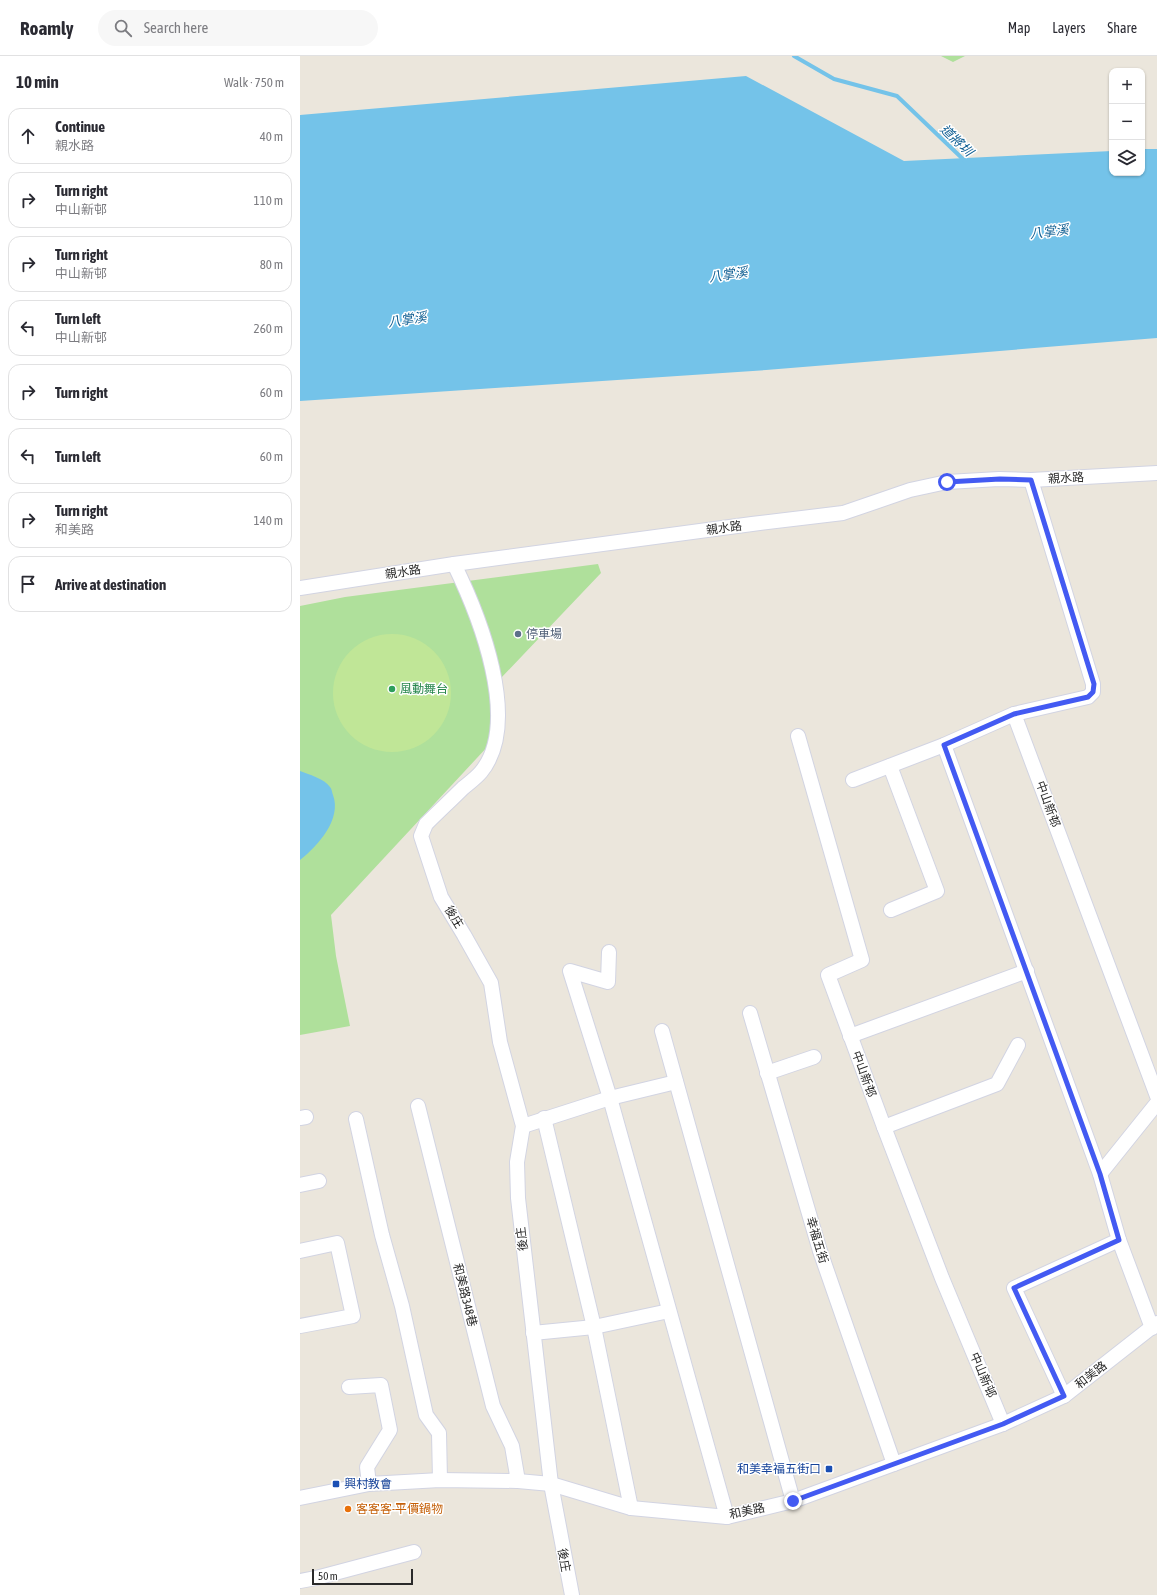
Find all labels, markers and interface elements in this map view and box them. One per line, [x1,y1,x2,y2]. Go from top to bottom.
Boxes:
search box [98,10,378,46]
text: Roamly [20,17,74,39]
icon: search [112,17,134,39]
text: Search here [144,19,208,36]
text: Map [1008,20,1030,36]
text: Layers [1052,20,1085,36]
text: Share [1107,20,1137,36]
map controls [1109,68,1145,176]
button: + [1109,68,1145,104]
text: 10 min [16,72,59,92]
text: Walk · 750 m [224,75,284,90]
button: − [1109,104,1145,140]
text: Continue [55,118,105,135]
water label: 道將圳 [937,121,977,161]
icon: ahead [17,125,39,147]
text: 40 m [260,129,283,144]
text: 親水路 [55,138,94,153]
button: layers [1109,140,1145,176]
text: Turn right [55,182,108,199]
icon: right [17,189,39,211]
text: 110 m [254,193,283,208]
text: 中山新邨 [55,202,107,217]
water label: 八掌溪 [1029,221,1071,241]
text: Turn right [55,246,108,263]
icon: right [17,253,39,275]
text: 80 m [260,257,283,272]
water label: 八掌溪 [708,264,750,285]
text: 中山新邨 [55,266,107,281]
water label: 八掌溪 [387,309,429,330]
text: Turn left [55,310,101,327]
icon: left [17,317,39,339]
text: 260 m [254,321,283,336]
text: 中山新邨 [55,330,107,345]
icon: right [17,381,39,403]
text: Turn right [55,384,108,401]
text: 60 m [260,385,283,400]
icon: left [17,445,39,467]
text: Turn left [55,448,101,465]
text: 60 m [260,449,283,464]
street label: 親水路 [1048,470,1084,486]
route start [938,473,956,491]
text: Turn right [55,502,108,519]
icon: right [17,509,39,531]
text: 140 m [254,513,283,528]
street label: 親水路 [705,519,743,537]
text: 和美路 [55,522,94,537]
street label: 親水路 [384,562,422,582]
icon: arrive [17,573,39,595]
text: Arrive at destination [55,576,166,593]
place label: 停車場 [526,627,562,641]
marker: 停車場 [513,629,523,639]
place label: 風動舞台 [400,682,448,696]
marker: 風動舞台 [387,684,397,694]
street label: 中山新邨 [1033,779,1063,829]
street label: 後庄 [442,903,466,931]
street label: 中山新邨 [849,1049,879,1099]
street label: 幸福五街 [803,1215,831,1265]
street label: 後庄 [514,1226,530,1252]
street label: 和美路348巷 [450,1262,480,1328]
street label: 中山新邨 [967,1350,999,1400]
street label: 和美路 [1073,1358,1109,1392]
place label: 和美幸福五街口 [737,1462,821,1476]
marker: 和美幸福五街口 [824,1464,834,1474]
place label: 興村教會 [344,1477,392,1491]
marker: 興村教會 [331,1479,341,1489]
route end [784,1492,802,1510]
street label: 和美路 [728,1500,766,1522]
place label: 客客客-平價鍋物 [356,1502,443,1516]
marker: 客客客-平價鍋物 [343,1504,353,1514]
street label: 後庄 [555,1547,573,1573]
scale bar [312,1567,413,1586]
text: 50 m [318,1570,338,1582]

